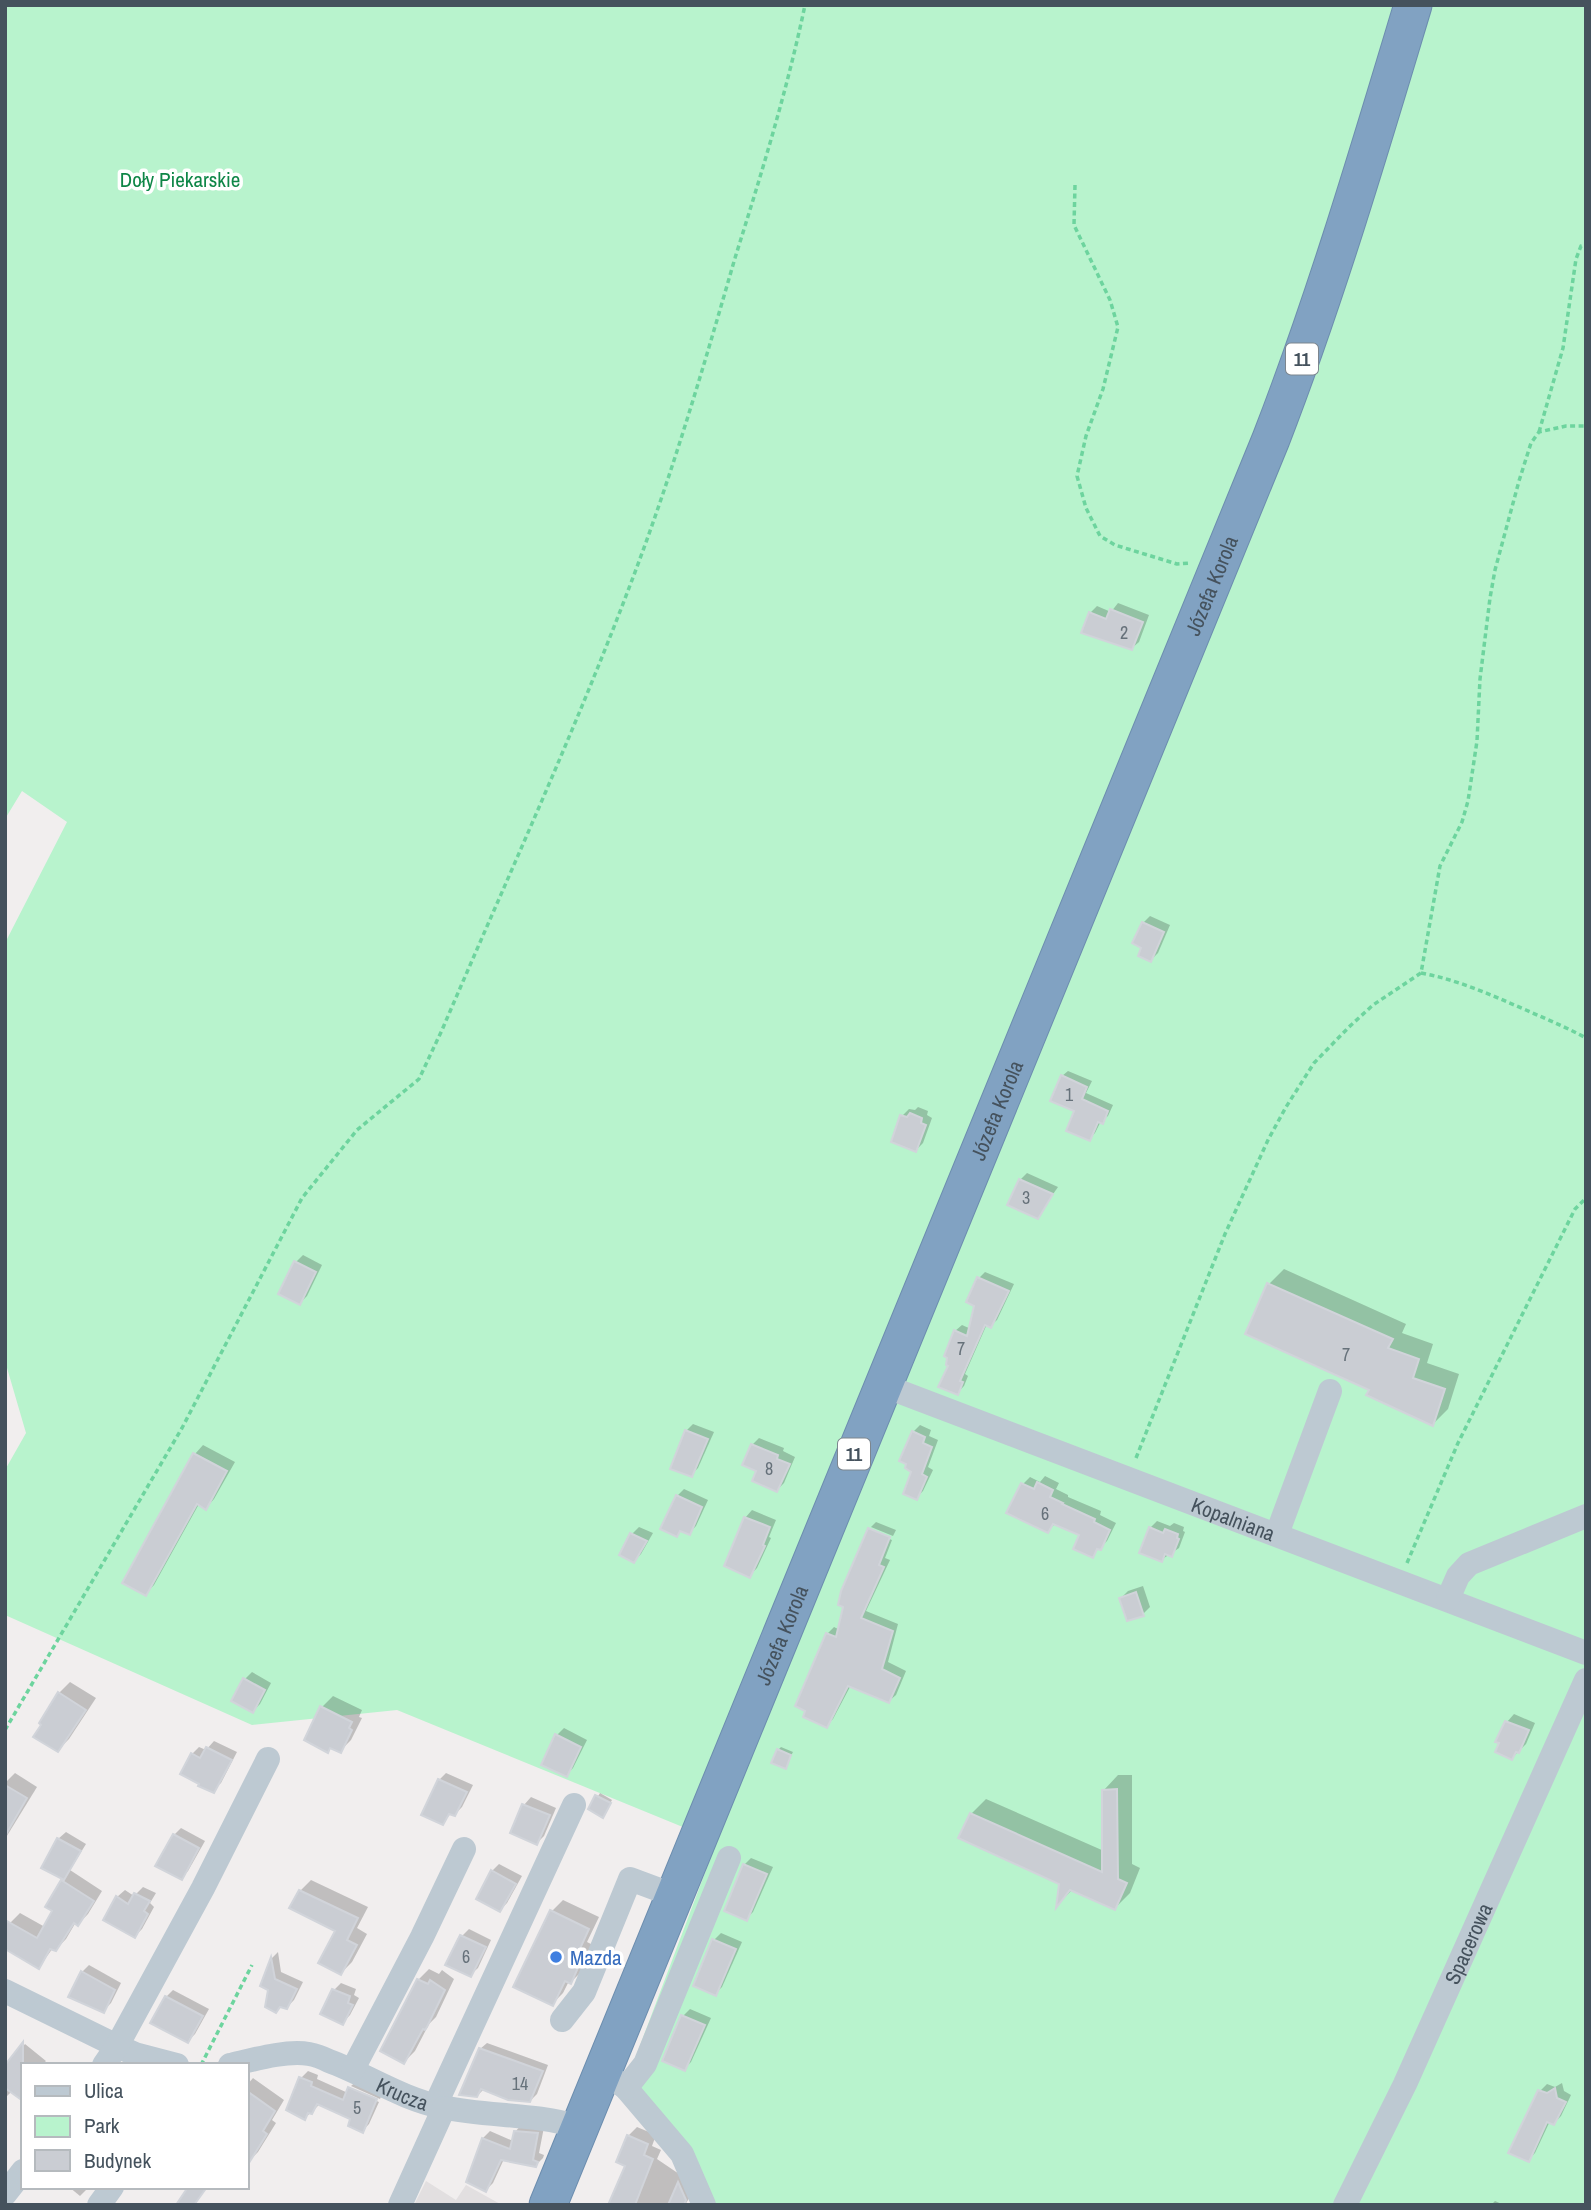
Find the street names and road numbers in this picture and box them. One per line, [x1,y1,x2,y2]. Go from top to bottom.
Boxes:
road number: 11 [1286,344,1318,374]
street label: Józefa Korola [1178,531,1245,640]
street label: Józefa Korola [963,1056,1030,1164]
road number: 11 [838,1438,870,1470]
street label: Kopalniana [1188,1490,1280,1548]
street label: Józefa Korola [748,1580,815,1689]
street label: Spacerowa [1437,1898,1499,1989]
street label: Krucza [372,2070,432,2117]

